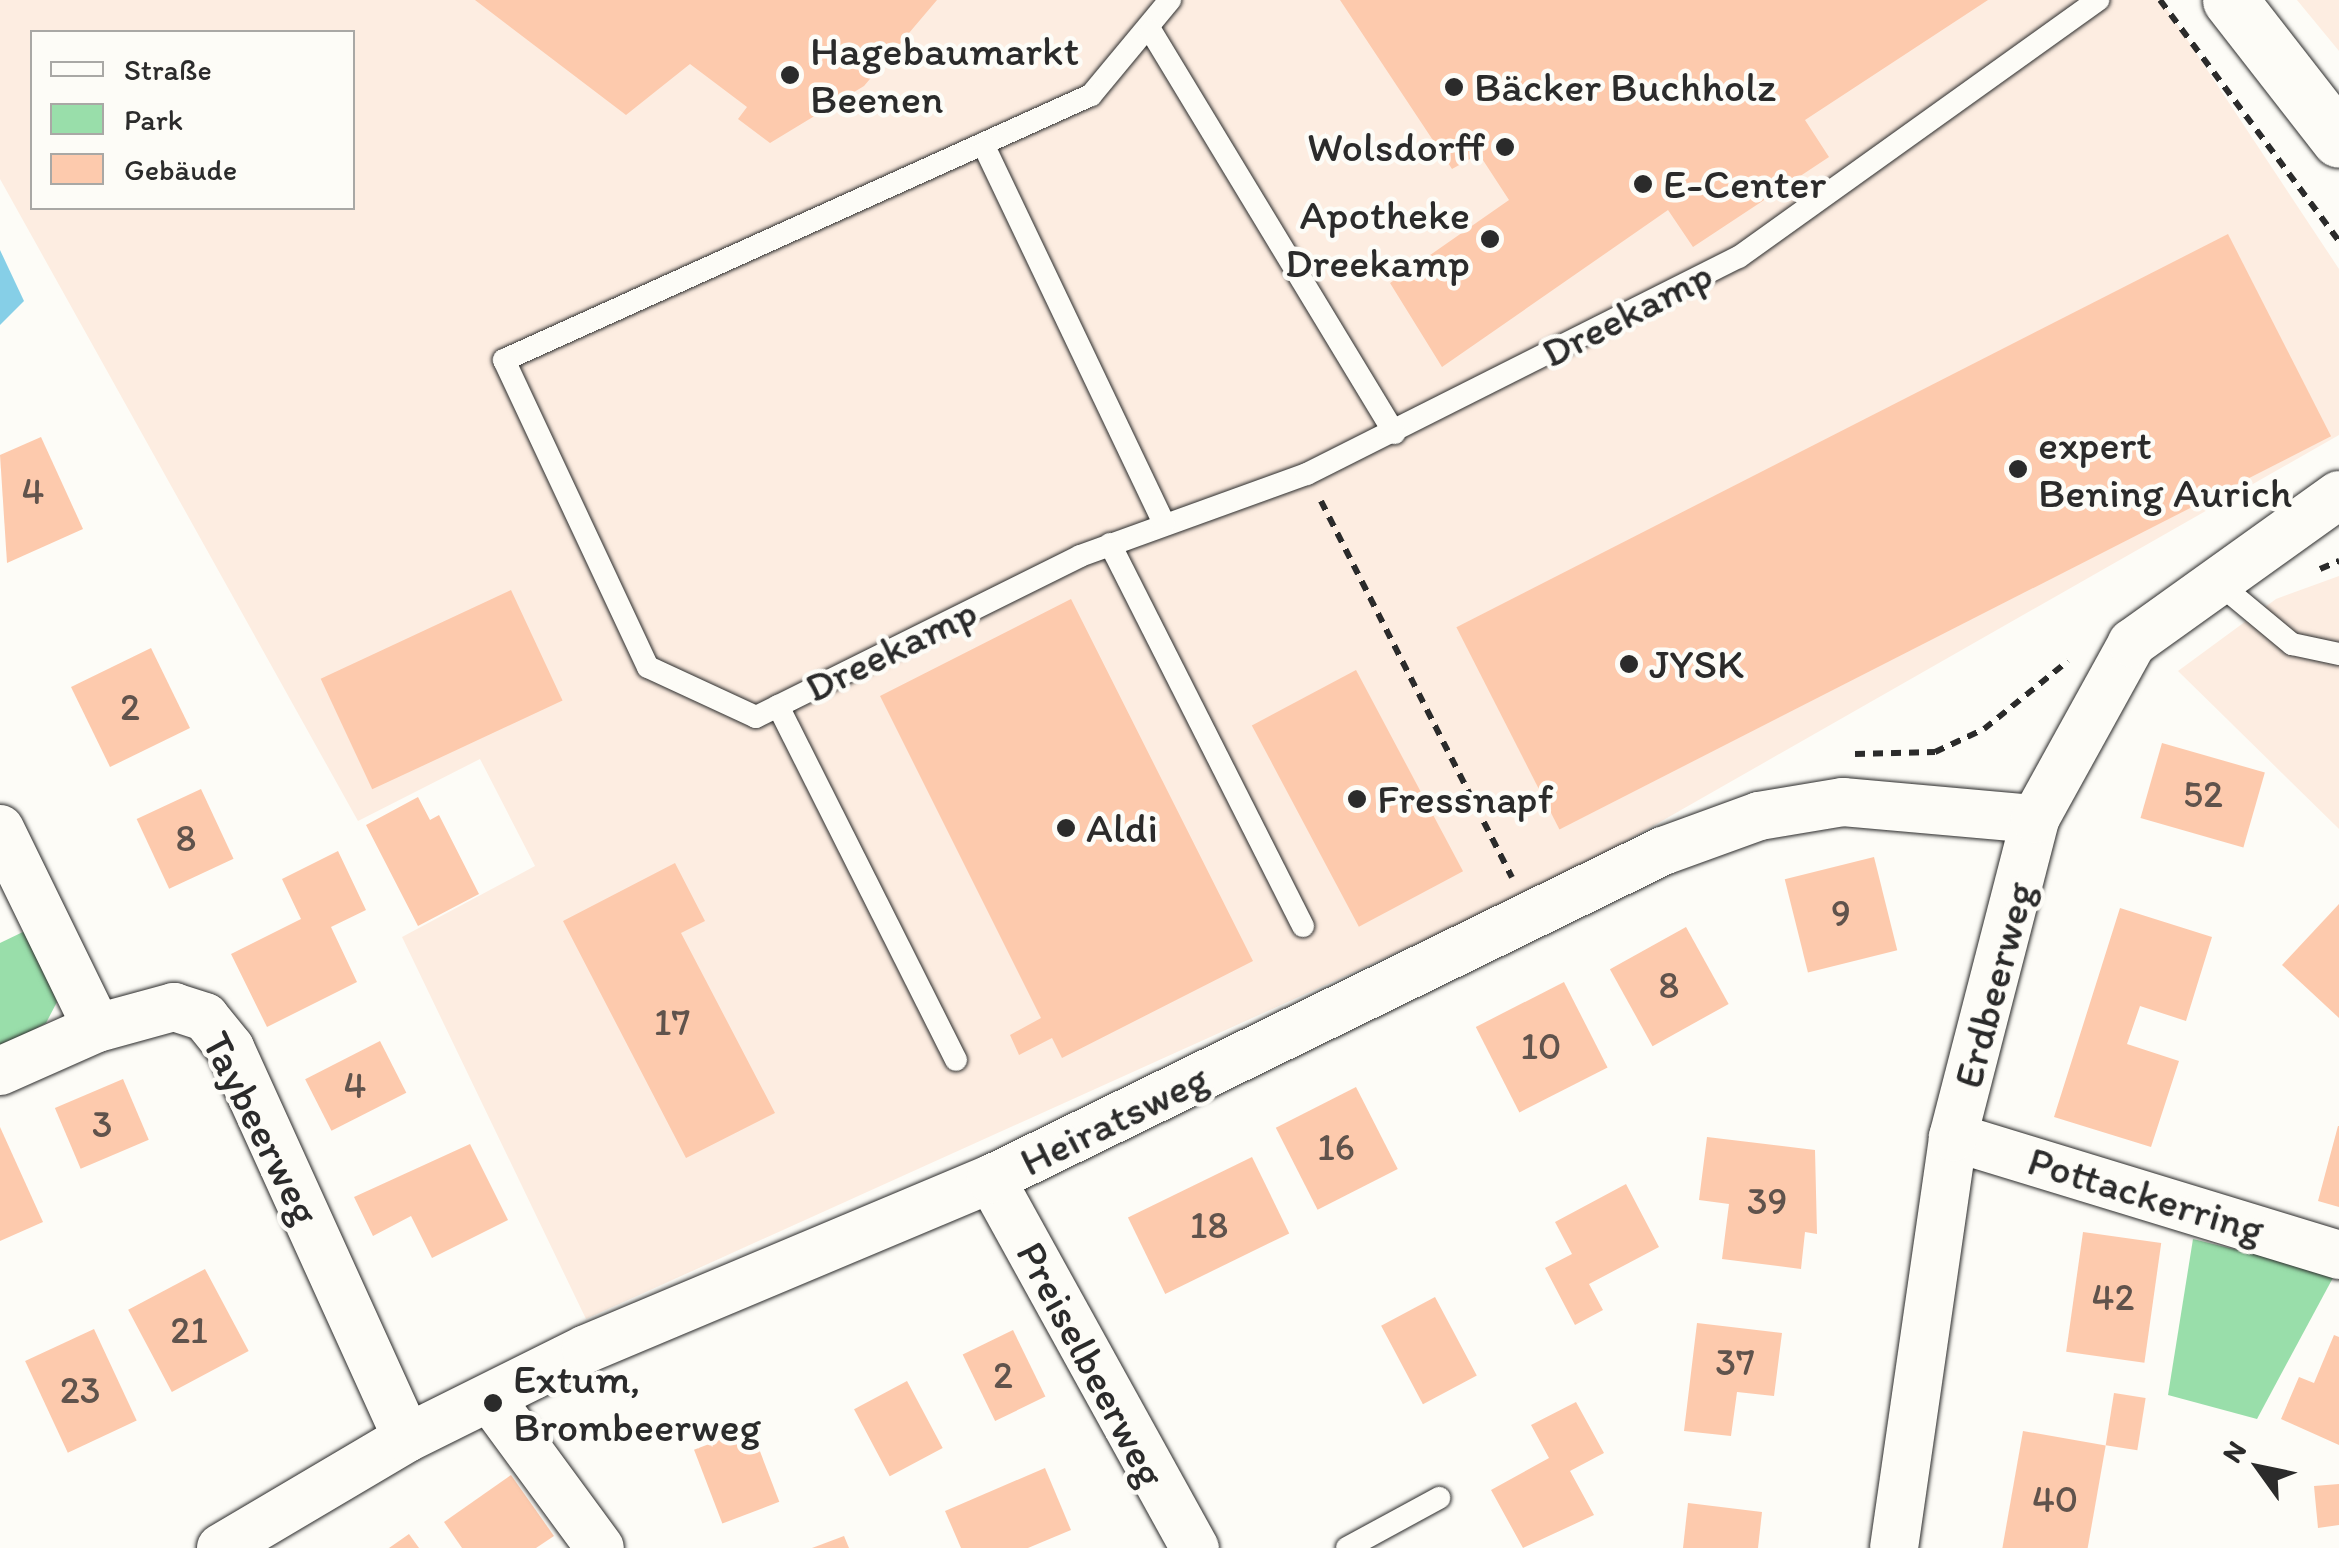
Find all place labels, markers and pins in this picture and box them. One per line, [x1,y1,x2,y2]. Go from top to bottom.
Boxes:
place label: Hagebaumarkt Beenen [810,26,1079,124]
place label: Bäcker Buchholz [1474,62,1776,112]
marker: Hagebaumarkt Beenen [779,64,801,86]
marker: Bäcker Buchholz [1443,76,1465,98]
place label: Wolsdorff [1307,122,1485,172]
marker: Wolsdorff [1494,136,1516,158]
place label: E-Center [1663,159,1826,209]
marker: E-Center [1632,173,1654,195]
place label: Apotheke Dreekamp [1285,190,1470,288]
marker: Apotheke Dreekamp [1479,228,1501,250]
place label: expert Bening Aurich [2038,420,2292,518]
marker: expert Bening Aurich [2007,458,2029,480]
place label: JYSK [1649,639,1744,689]
marker: JYSK [1618,653,1640,675]
place label: Fressnapf [1377,774,1553,824]
marker: Fressnapf [1346,788,1368,810]
place label: Aldi [1086,803,1158,853]
marker: Aldi [1055,817,1077,839]
place label: Extum, Brombeerweg [513,1354,761,1452]
marker: Extum, Brombeerweg [482,1392,504,1414]

